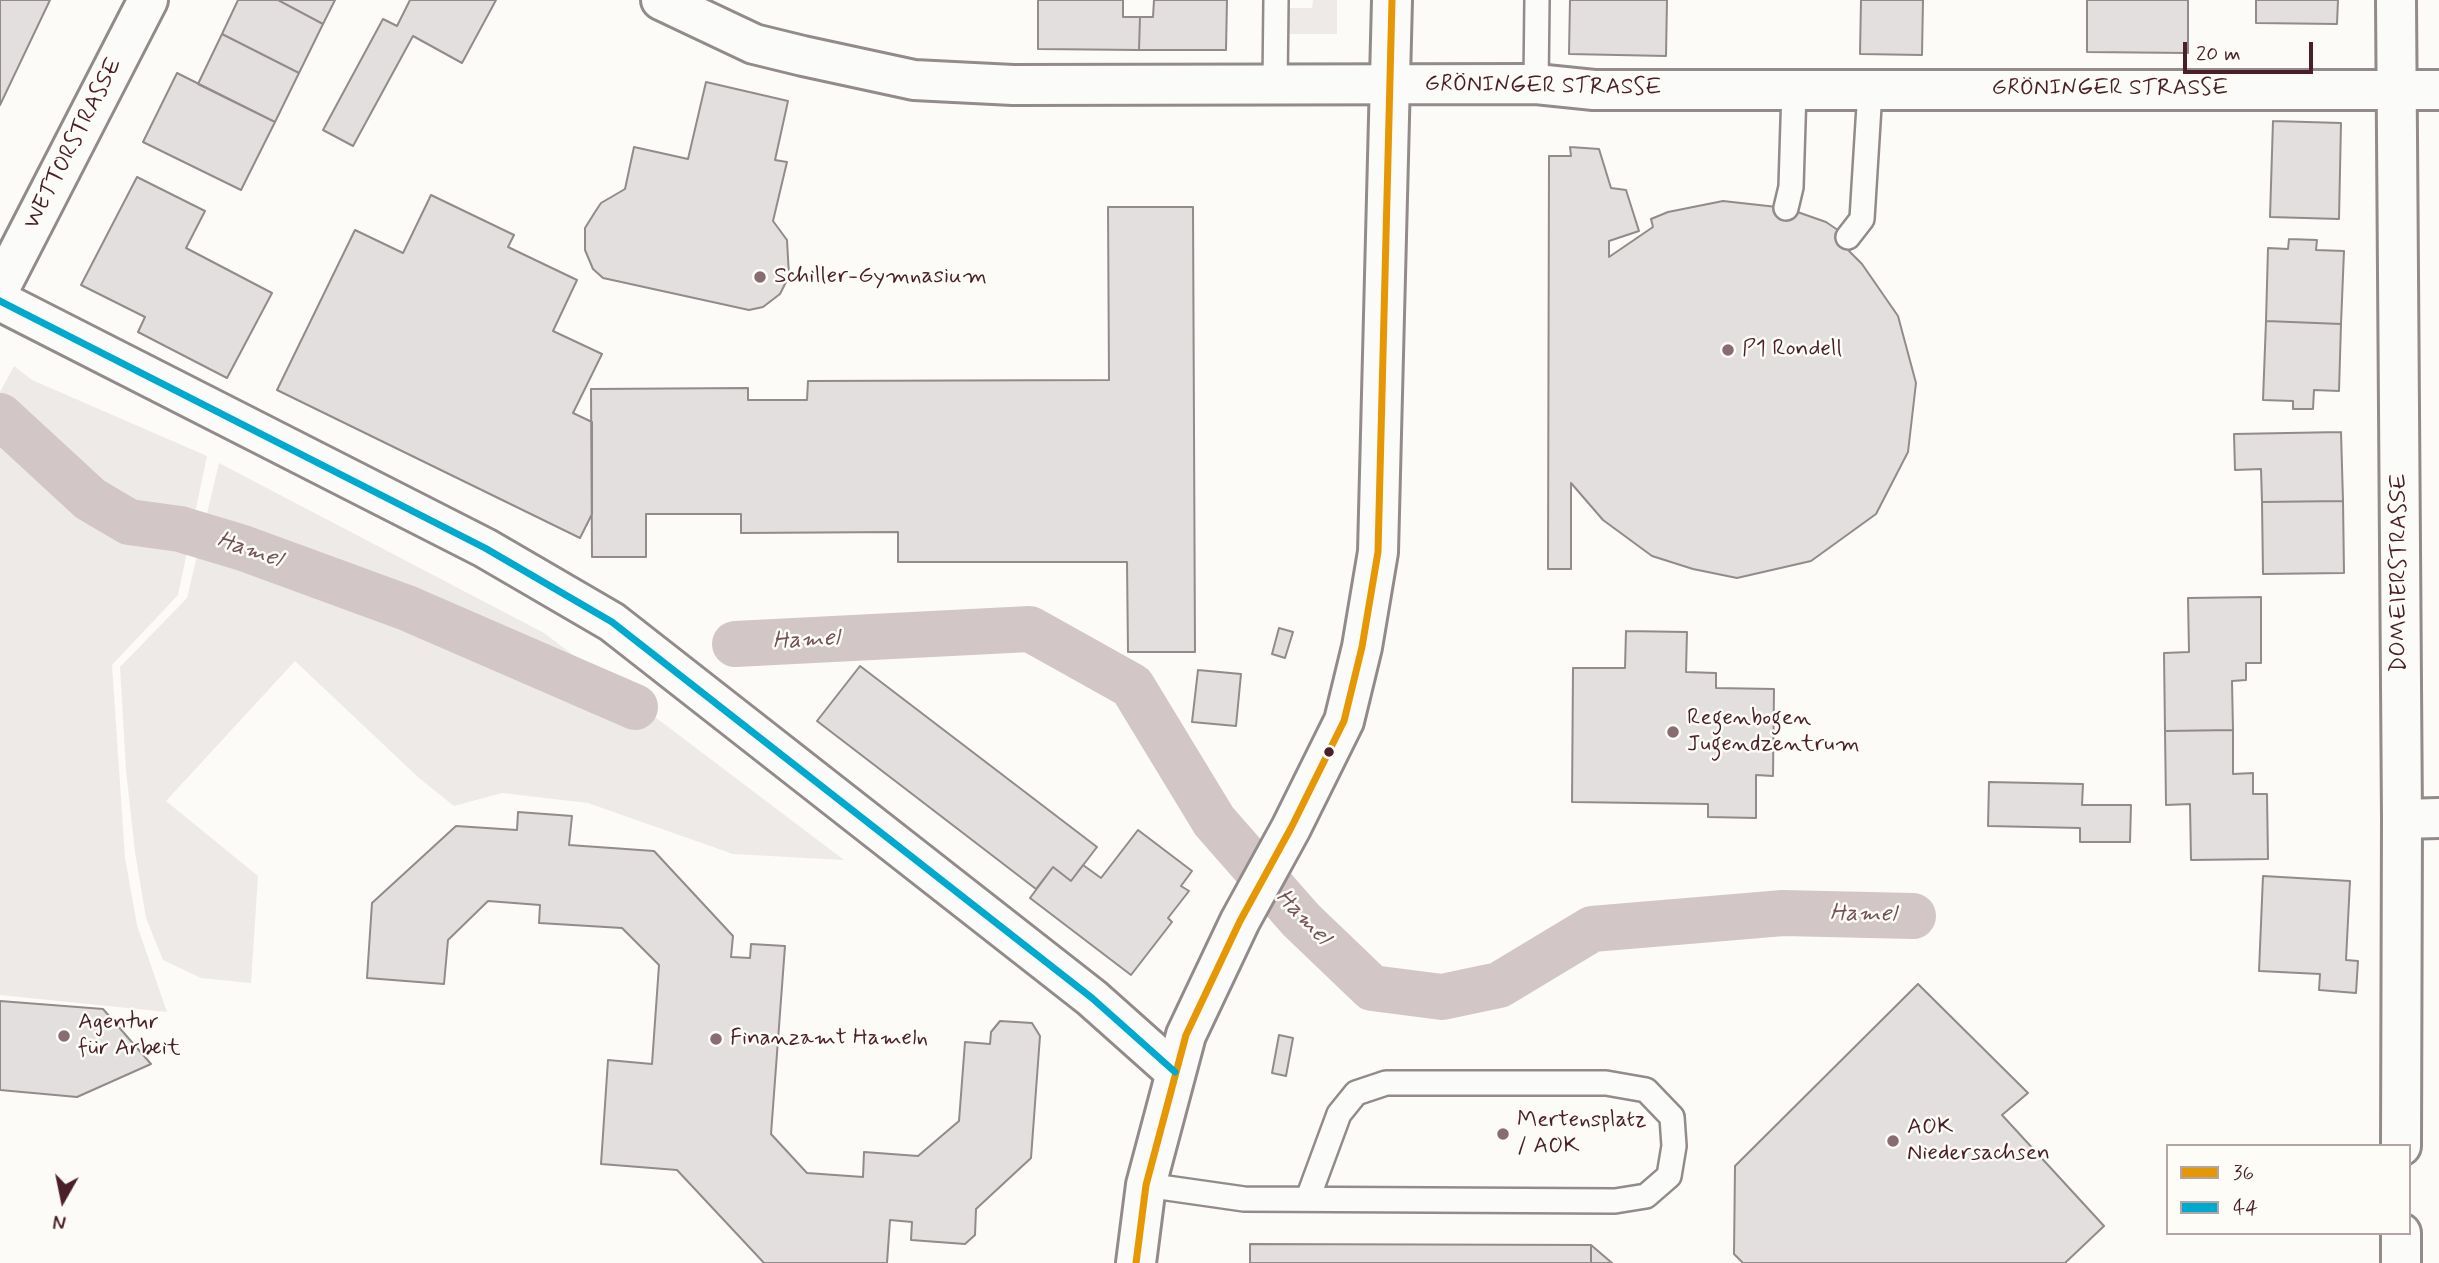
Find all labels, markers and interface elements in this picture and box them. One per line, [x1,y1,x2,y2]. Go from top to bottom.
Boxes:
scale bar [2187,28,2316,72]
text: 20 m [2196,40,2241,68]
street label: WETTORSTRASSE [19,54,129,234]
street label: GRÖNINGER STRASSE [1424,71,1662,103]
street label: GRÖNINGER STRASSE [1992,75,2228,103]
place label: Schiller-Gymnasium [774,263,987,291]
marker: Schiller-Gymnasium [752,269,768,285]
place label: P1 Rondell [1742,336,1842,364]
marker: P1 Rondell [1720,342,1736,358]
street label: DOMEIERSTRASSE [2386,473,2414,673]
water label: Hamel [213,527,285,575]
water label: Hamel [772,625,840,657]
place label: Regenbogen Jugendzentrum [1687,705,1860,759]
marker: Regenbogen Jugendzentrum [1665,724,1681,740]
unlabelled marker [1322,745,1336,759]
water label: Hamel [1269,884,1335,952]
water label: Hamel [1829,900,1897,930]
place label: Agentur für Arbeit [78,1009,181,1063]
place label: Finanzamt Hameln [730,1025,928,1053]
marker: Agentur für Arbeit [56,1028,72,1044]
marker: Finanzamt Hameln [708,1031,724,1047]
place label: Mertensplatz / AOK [1517,1107,1647,1161]
place label: AOK Niedersachsen [1907,1114,2050,1168]
marker: Mertensplatz / AOK [1495,1126,1511,1142]
marker: AOK Niedersachsen [1885,1133,1901,1149]
legend [2166,1144,2411,1235]
text: 36 [2233,1159,2254,1187]
north arrow [28,1165,98,1235]
text: 44 [2233,1194,2258,1222]
text: N [51,1208,68,1235]

